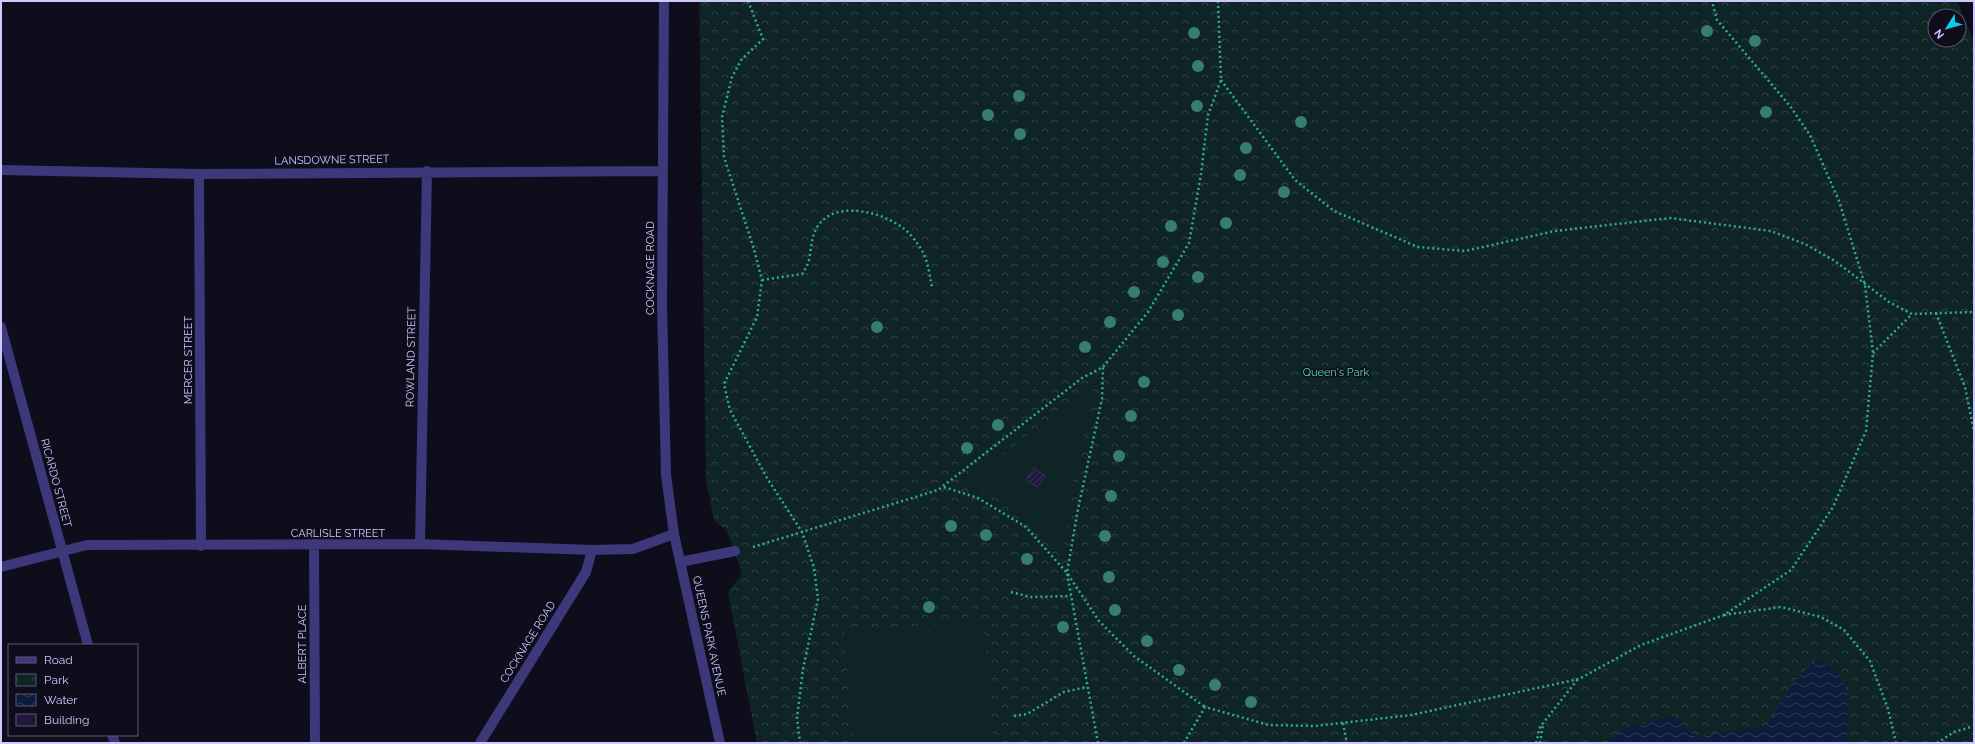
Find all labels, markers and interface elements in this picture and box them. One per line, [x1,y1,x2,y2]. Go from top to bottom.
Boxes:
north arrow [1927,8,1967,48]
text: N [1932,26,1947,41]
street label: LANSDOWNE STREET [274,152,390,168]
street label: COCKNAGE ROAD [644,221,657,315]
street label: ROWLAND STREET [404,306,418,407]
street label: MERCER STREET [182,316,195,404]
park label: Queen's Park [1303,366,1369,379]
street label: RICARDO STREET [38,437,74,529]
street label: CARLISLE STREET [291,527,386,540]
street label: QUEENS PARK AVENUE [690,575,728,698]
street label: COCKNAGE ROAD [498,599,558,685]
street label: ALBERT PLACE [296,604,309,683]
legend [8,644,138,736]
text: Road [44,653,73,667]
text: Park [44,673,69,687]
text: Water [44,693,78,707]
text: Building [44,713,90,727]

